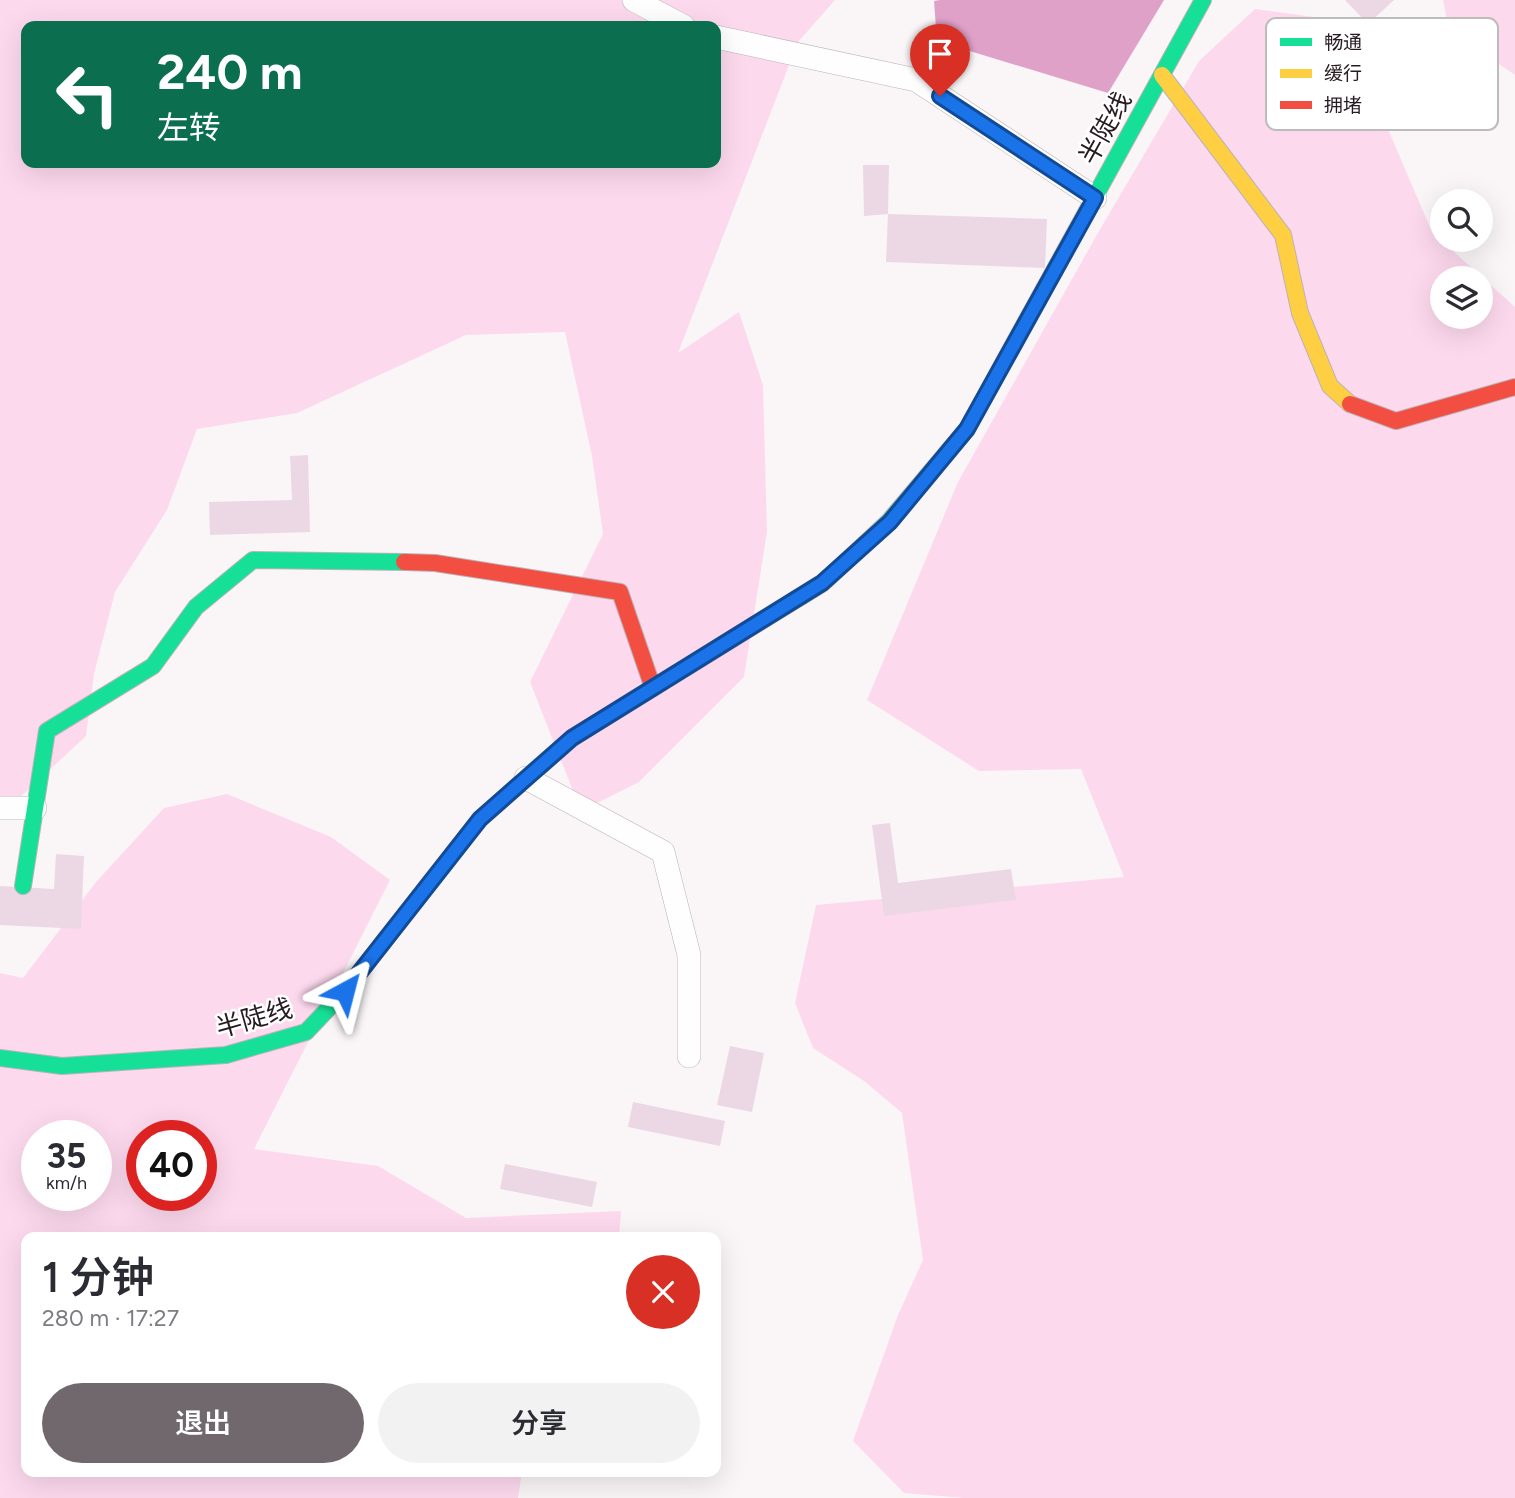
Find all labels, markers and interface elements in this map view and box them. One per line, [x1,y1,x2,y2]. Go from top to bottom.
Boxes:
legend [1266,18,1498,130]
pin [910,24,970,96]
text: 畅通 [1324,31,1362,54]
icon: arrive [921,35,959,73]
text: 240 m [157,42,303,101]
icon: left [42,49,133,140]
text: 缓行 [1324,62,1362,85]
street label: 半陡线 [1072,86,1138,170]
text: 拥堵 [1324,94,1362,117]
text: 左转 [157,109,221,147]
map controls [1430,189,1493,329]
button: search [1430,189,1493,252]
button: layers [1430,266,1493,329]
position arrow [308,954,382,1028]
street label: 半陡线 [212,992,296,1044]
speed limit sign: 40 [126,1120,217,1211]
text: 35 [47,1135,86,1177]
text: km/h [46,1172,87,1194]
text: 1 分钟 [42,1252,154,1303]
button: close [626,1255,700,1329]
text: 280 m · 17:27 [42,1304,179,1332]
button: 退出 [42,1383,364,1463]
button: 分享 [378,1383,700,1463]

